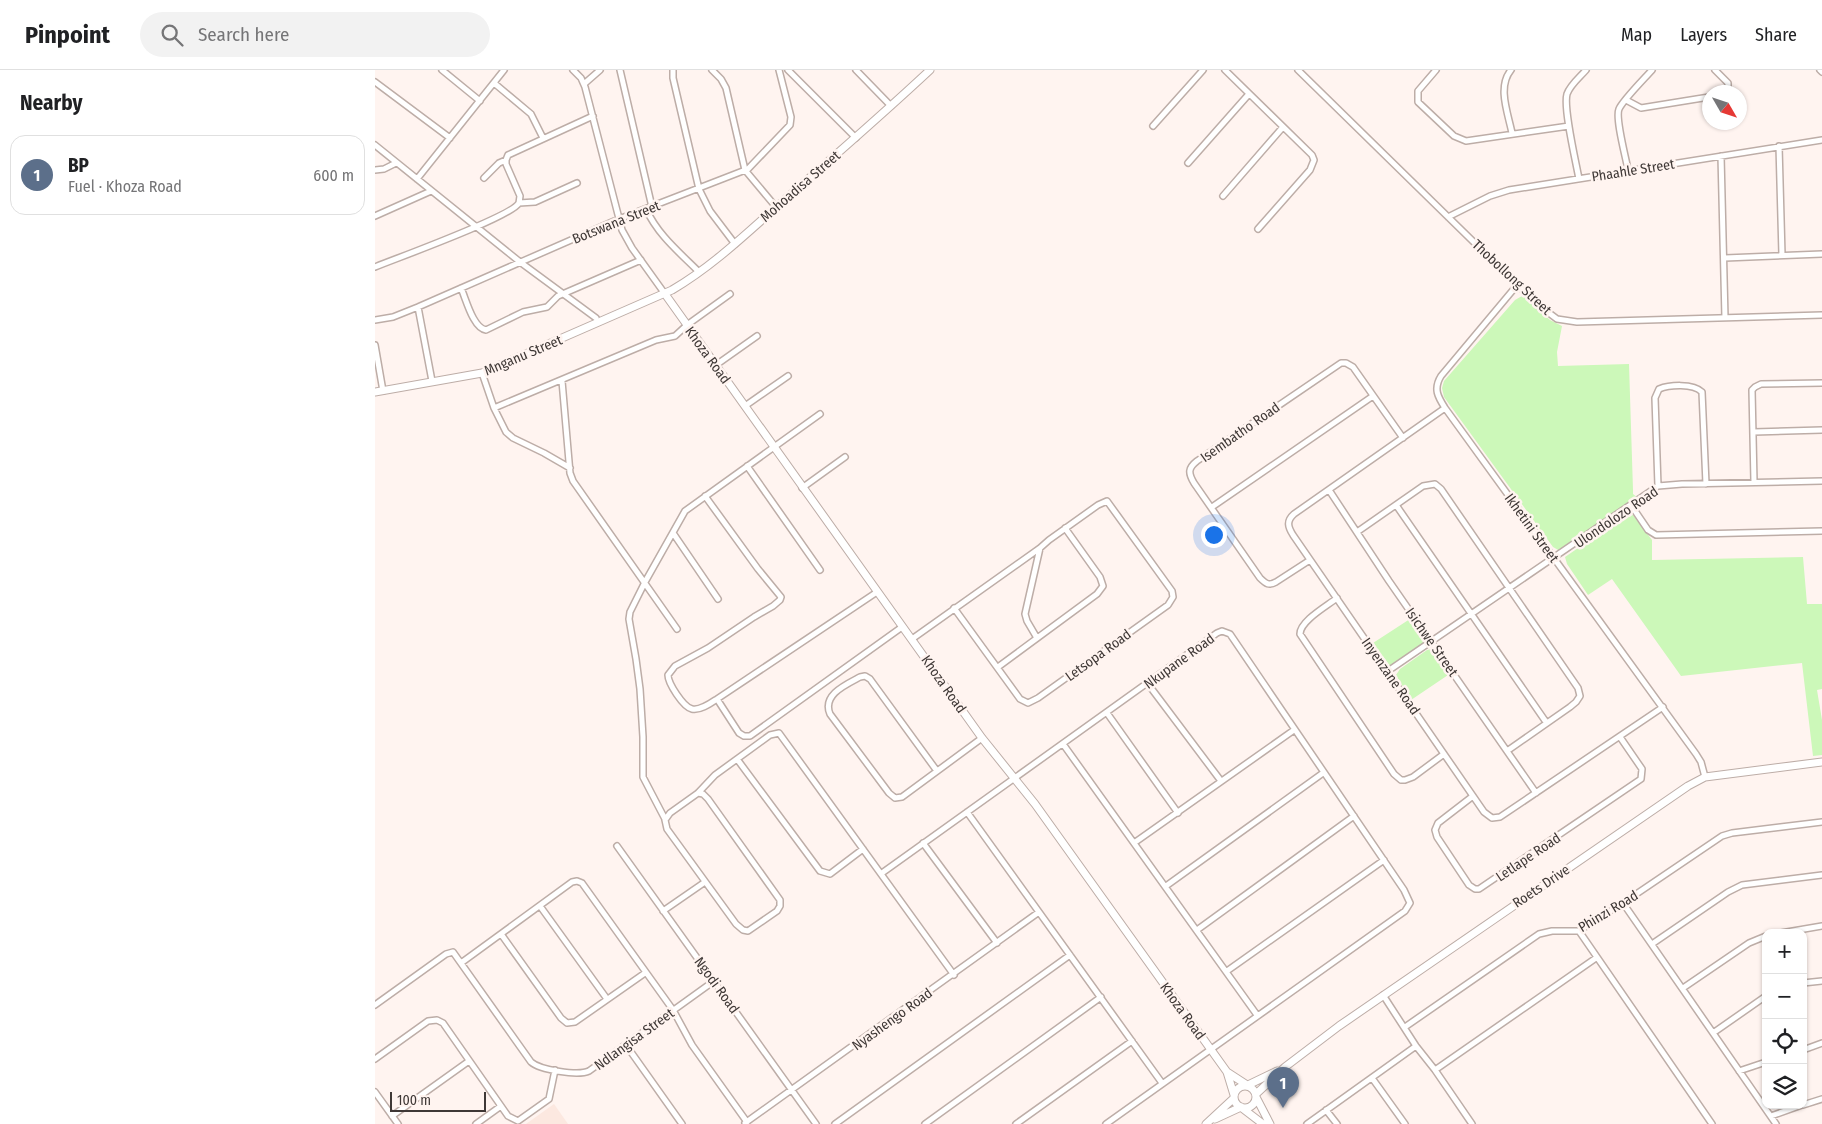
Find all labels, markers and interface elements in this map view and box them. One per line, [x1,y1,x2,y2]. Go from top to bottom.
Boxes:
search box [140,12,490,57]
text: Pinpoint [25,21,110,49]
icon: search [158,21,186,49]
text: Search here [198,23,289,46]
text: Map [1621,24,1652,46]
text: Layers [1680,24,1727,46]
text: Share [1755,24,1797,46]
north arrow [1702,85,1747,130]
text: Nearby [20,90,82,116]
street label: Mohoadisa Street [757,147,844,226]
text: BP [68,154,89,177]
street label: Phaahle Street [1590,155,1676,185]
text: 1 [34,166,40,185]
text: 600 m [313,166,354,185]
text: Fuel · Khoza Road [68,177,182,196]
street label: Botswana Street [570,197,663,248]
street label: Thobollong Street [1468,236,1555,319]
street label: Khoza Road [681,323,734,387]
street label: Mnganu Street [482,331,565,379]
street label: Isembatho Road [1197,399,1283,466]
street label: Ulondolozo Road [1571,483,1661,552]
street label: Ikhetini Street [1501,490,1563,566]
your location [1201,522,1227,548]
street label: Isichwe Street [1402,604,1462,680]
street label: Letsopa Road [1062,626,1135,685]
street label: Nkupane Road [1141,630,1218,693]
street label: Inyenzane Road [1358,634,1423,718]
street label: Khoza Road [918,652,970,716]
street label: Letlape Road [1493,830,1564,885]
street label: Roets Drive [1510,861,1573,912]
street label: Phinzi Road [1575,887,1641,936]
map controls [1762,929,1807,1109]
button: + [1762,929,1807,974]
street label: Ngodi Road [690,954,743,1017]
button: − [1762,974,1807,1019]
street label: Khoza Road [1156,979,1209,1043]
street label: Nyashengo Road [849,985,936,1054]
street label: Ndlangisa Street [591,1005,678,1074]
button: locate [1762,1019,1807,1064]
button: layers [1762,1064,1807,1109]
pin: 1 [1267,1067,1299,1108]
scale bar [390,1089,486,1112]
text: 100 m [397,1092,431,1109]

